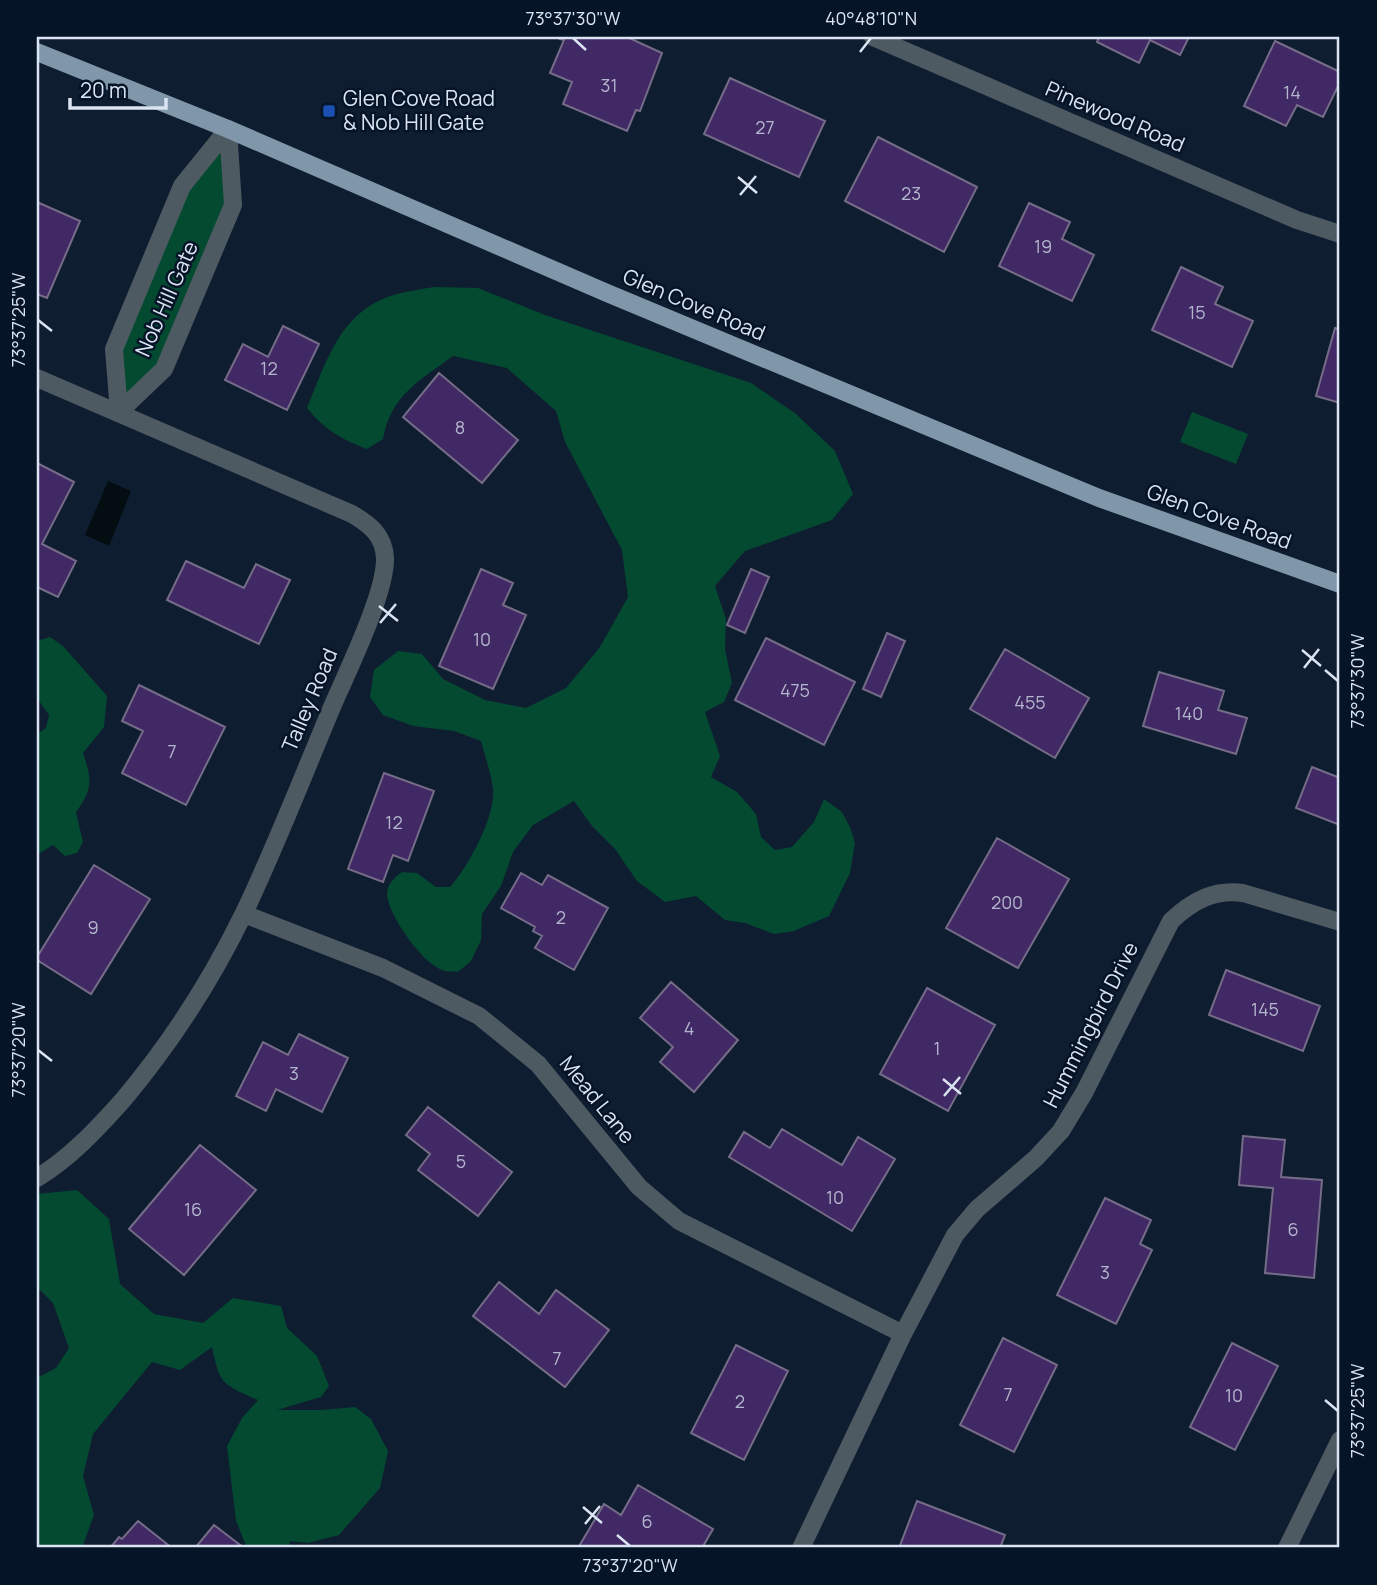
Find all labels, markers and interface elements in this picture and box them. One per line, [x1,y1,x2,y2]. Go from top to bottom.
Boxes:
text: 73°37'30"W [526,6,621,30]
text: 40°48'10"N [825,6,917,30]
scale bar [70,66,166,110]
house number: 31 [601,73,617,97]
street label: Pinewood Road [1041,74,1189,158]
text: 20 m [80,76,127,104]
house number: 14 [1283,80,1301,104]
place label: Glen Cove Road & Nob Hill Gate [343,84,495,136]
marker: Glen Cove Road & Nob Hill Gate [321,103,337,119]
house number: 27 [755,115,775,139]
house number: 23 [901,181,921,205]
house number: 19 [1034,234,1052,258]
street label: Nob Hill Gate [128,237,204,361]
street label: Glen Cove Road [619,262,770,347]
text: 73°37'25"W [6,273,30,367]
house number: 15 [1188,300,1206,324]
house number: 12 [260,356,278,380]
house number: 8 [455,415,465,439]
street label: Glen Cove Road [1143,477,1295,555]
house number: 10 [473,627,491,651]
text: 73°37'30"W [1345,633,1369,728]
street label: Talley Road [275,644,343,756]
house number: 475 [780,678,810,702]
house number: 455 [1014,690,1046,714]
house number: 140 [1175,701,1203,725]
house number: 7 [167,739,177,763]
house number: 12 [385,810,403,834]
house number: 200 [991,890,1023,914]
house number: 2 [556,905,566,929]
house number: 9 [87,915,99,939]
street label: Hummingbird Drive [1036,937,1144,1112]
house number: 145 [1251,997,1279,1021]
text: 73°37'20"W [6,1002,30,1098]
house number: 4 [684,1016,694,1040]
house number: 1 [933,1036,941,1060]
street label: Mead Lane [554,1050,642,1149]
house number: 3 [289,1061,299,1085]
house number: 5 [456,1149,466,1173]
house number: 10 [826,1185,844,1209]
house number: 16 [184,1197,202,1221]
house number: 6 [1287,1217,1299,1241]
house number: 3 [1100,1260,1110,1284]
house number: 7 [552,1346,562,1370]
text: 73°37'25"W [1345,1364,1369,1458]
house number: 7 [1003,1382,1013,1406]
house number: 10 [1225,1383,1243,1407]
house number: 2 [735,1389,745,1413]
house number: 6 [641,1509,653,1533]
text: 73°37'20"W [582,1553,678,1577]

